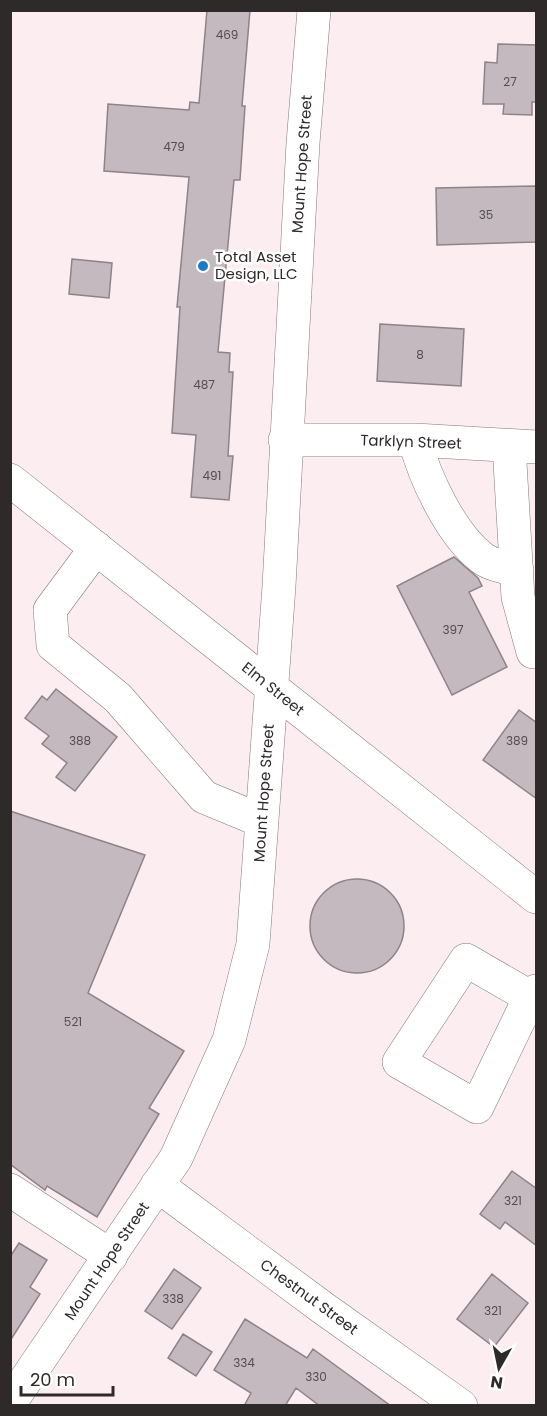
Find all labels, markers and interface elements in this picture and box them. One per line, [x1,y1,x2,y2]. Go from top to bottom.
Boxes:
house number: 469 [216,26,238,43]
house number: 27 [503,73,517,90]
street label: Mount Hope Street [286,94,317,234]
house number: 479 [163,138,185,155]
house number: 35 [479,206,493,223]
place label: Total Asset Design, LLC [215,246,298,284]
marker: Total Asset Design, LLC [196,259,210,273]
house number: 8 [416,346,424,363]
house number: 487 [193,376,215,393]
street label: Tarklyn Street [360,429,462,454]
house number: 491 [203,467,221,484]
house number: 397 [442,621,464,638]
street label: Elm Street [238,657,309,720]
street label: Mount Hope Street [248,723,279,863]
house number: 388 [69,732,91,749]
house number: 389 [506,732,528,749]
house number: 521 [64,1013,82,1030]
house number: 321 [504,1192,522,1209]
street label: Mount Hope Street [59,1197,154,1324]
street label: Chestnut Street [256,1254,363,1339]
house number: 338 [162,1290,184,1307]
house number: 321 [484,1302,502,1319]
north arrow [469,1338,529,1398]
house number: 334 [233,1354,255,1371]
scale bar [21,1359,112,1397]
text: 20 m [30,1367,75,1392]
house number: 330 [305,1368,327,1385]
text: N [489,1370,504,1395]

